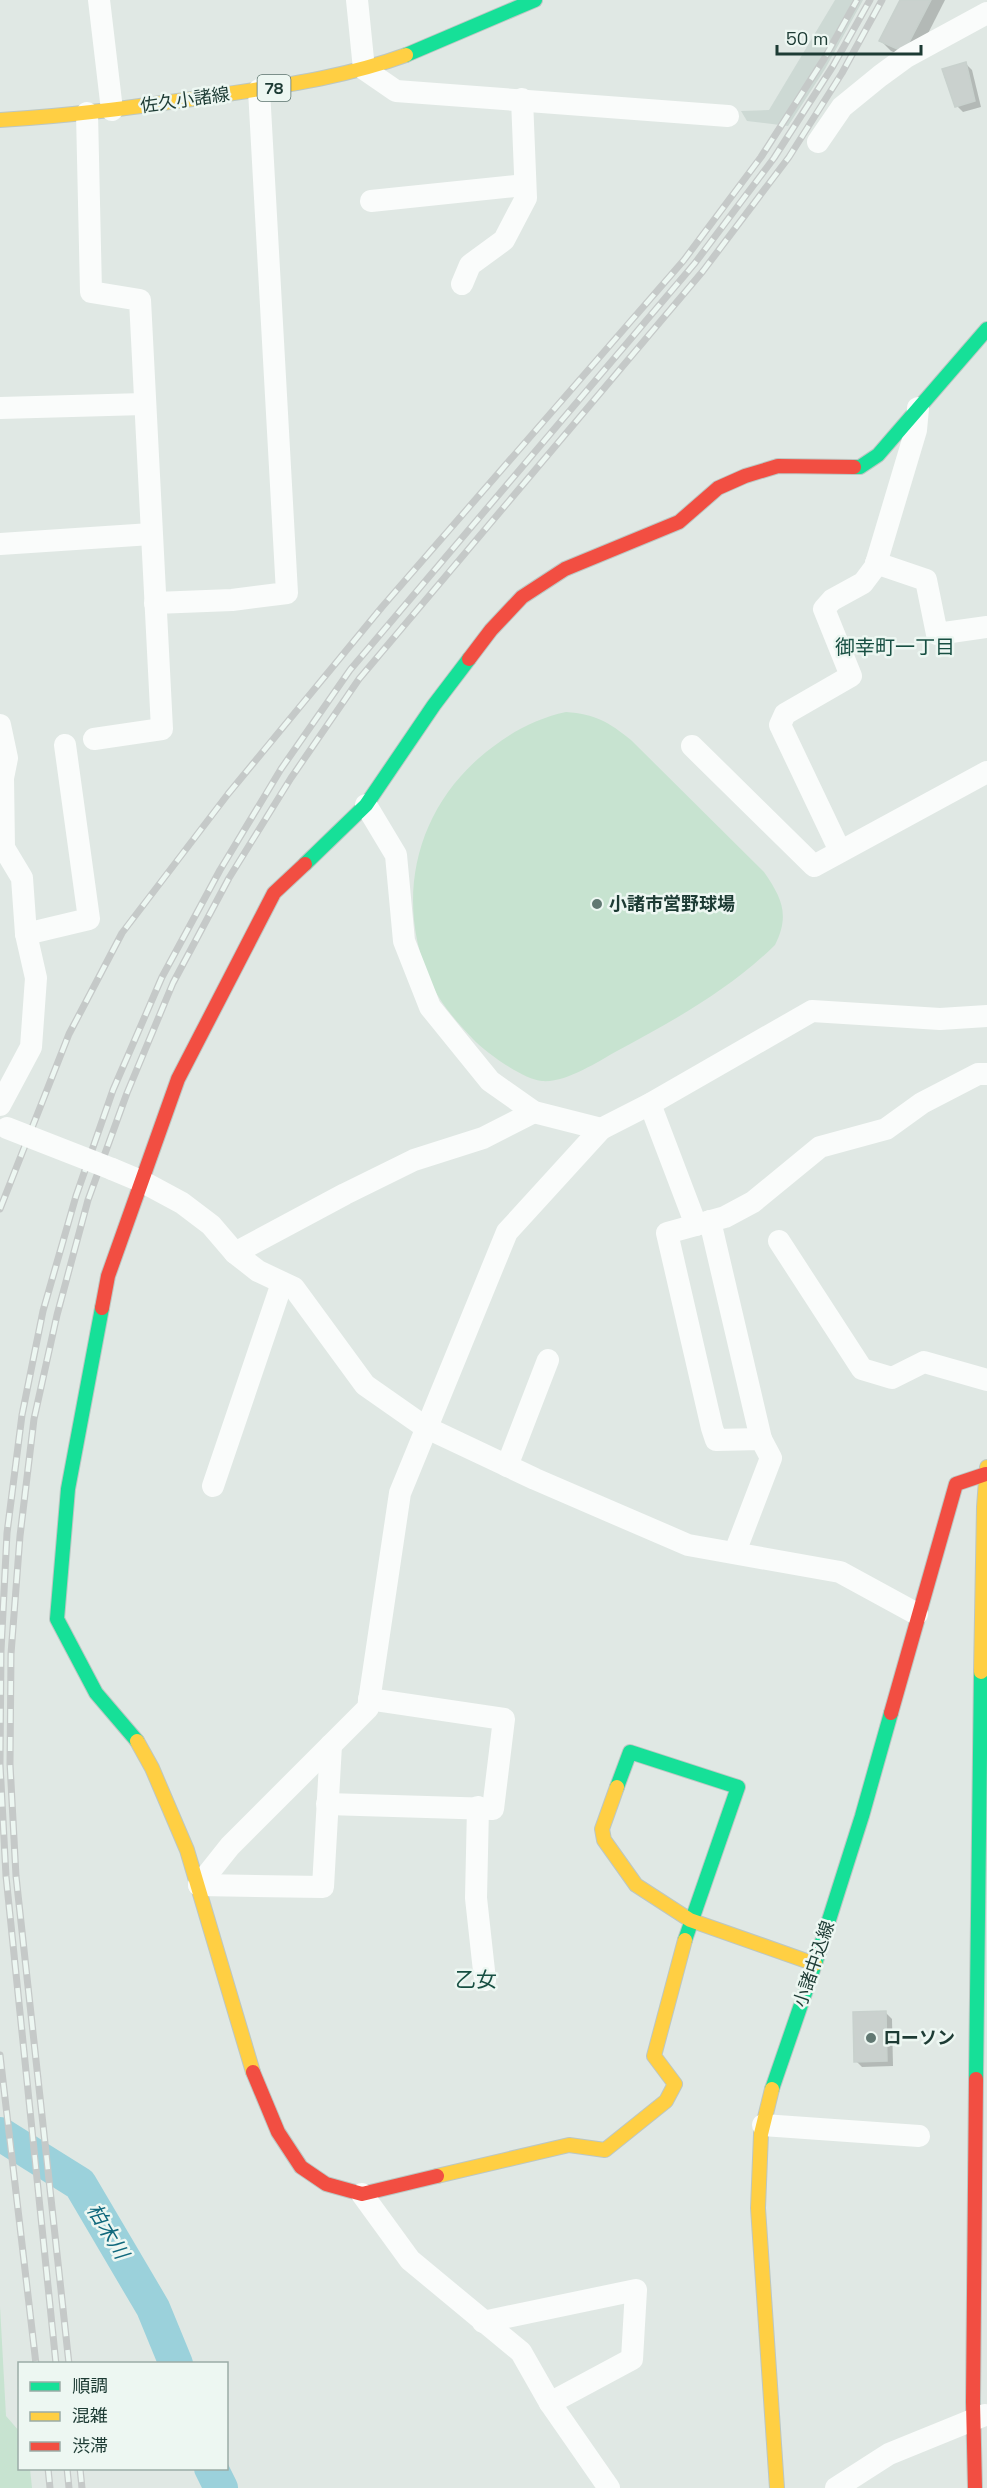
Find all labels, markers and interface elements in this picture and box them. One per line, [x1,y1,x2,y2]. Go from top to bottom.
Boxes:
scale bar [777,18,921,56]
text: 50 m [786,27,828,50]
road number: 78 [258,75,290,101]
street label: 佐久小諸線 [139,82,231,117]
district label: 御幸町一丁目 [835,634,955,660]
place label: 小諸市営野球場 [609,892,735,915]
marker: 小諸市営野球場 [590,897,604,911]
street label: 小諸中込線 [788,1918,839,2010]
district label: 乙女 [455,1966,497,1993]
place label: ローソン [883,2026,955,2049]
marker: ローソン [864,2031,878,2045]
water label: 柏木川 [81,2199,136,2265]
legend [18,2362,228,2470]
text: 順調 [72,2374,108,2397]
text: 混雑 [72,2404,108,2427]
text: 渋滞 [72,2434,108,2457]

